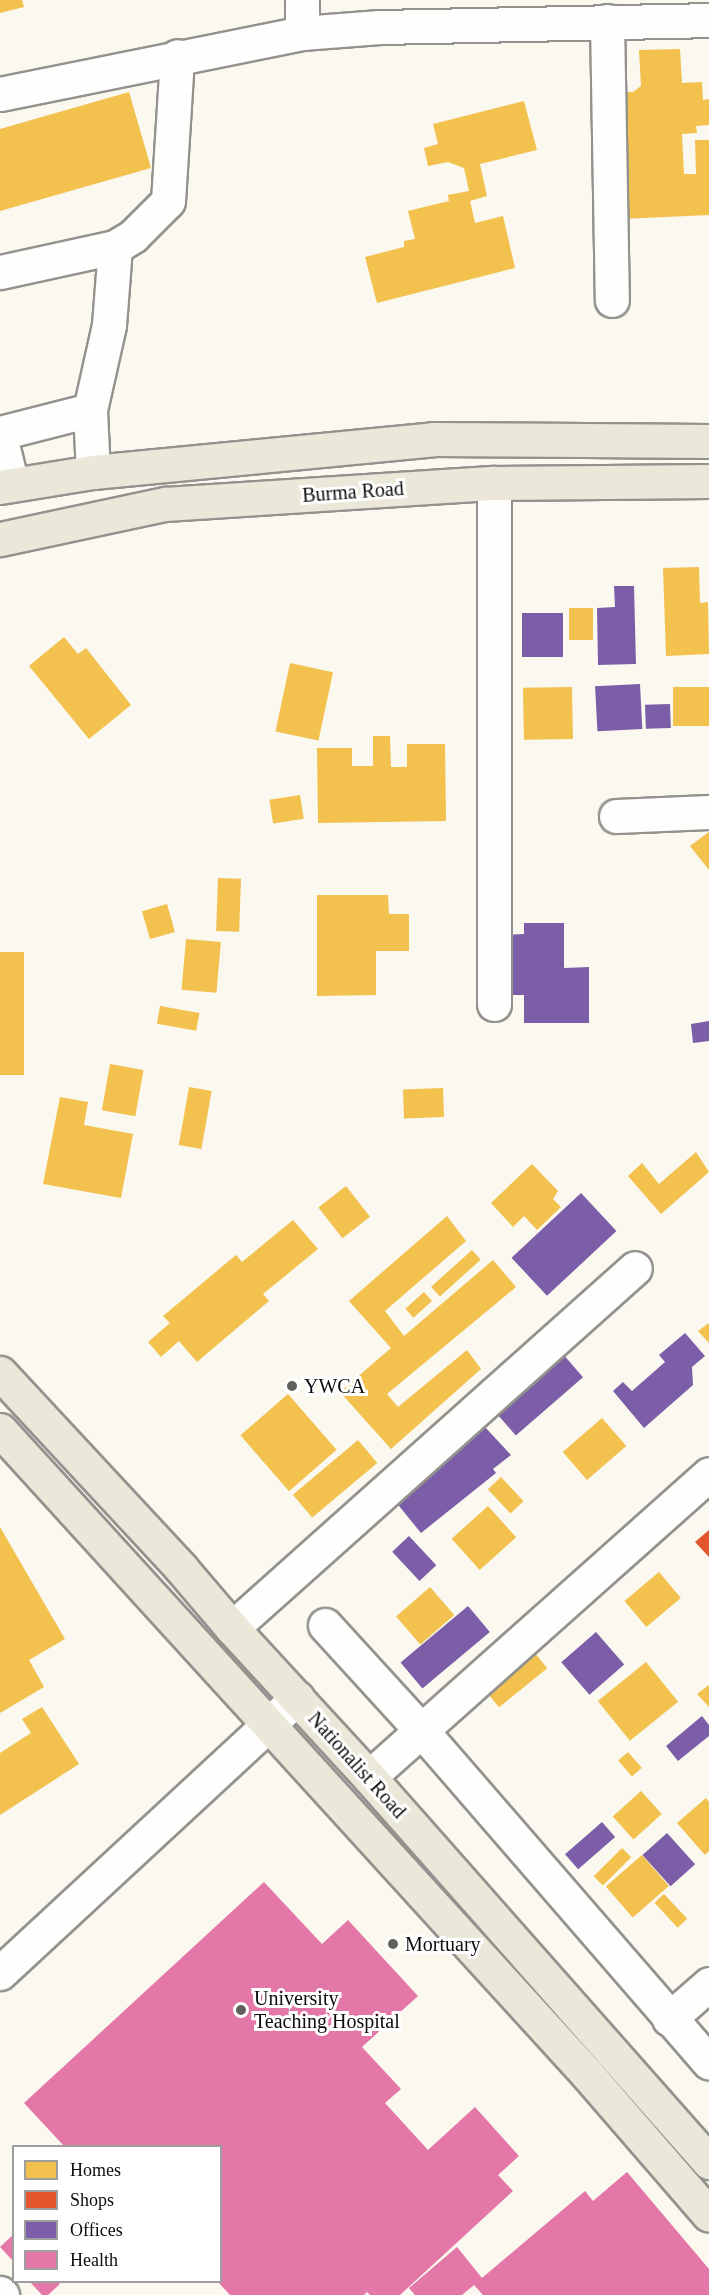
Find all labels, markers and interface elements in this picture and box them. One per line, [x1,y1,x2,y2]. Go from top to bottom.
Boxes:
street label: Burma Road [301,476,405,508]
place label: YWCA [304,1374,365,1398]
marker: YWCA [285,1379,299,1393]
street label: Nationalist Road [303,1707,411,1823]
place label: Mortuary [405,1932,481,1956]
marker: Mortuary [386,1937,400,1951]
place label: University Teaching Hospital [254,1986,400,2033]
marker: University Teaching Hospital [232,2001,250,2019]
legend [12,2145,222,2283]
text: Homes [70,2160,121,2180]
text: Shops [70,2190,114,2210]
text: Offices [70,2220,123,2240]
text: Health [70,2250,118,2270]

